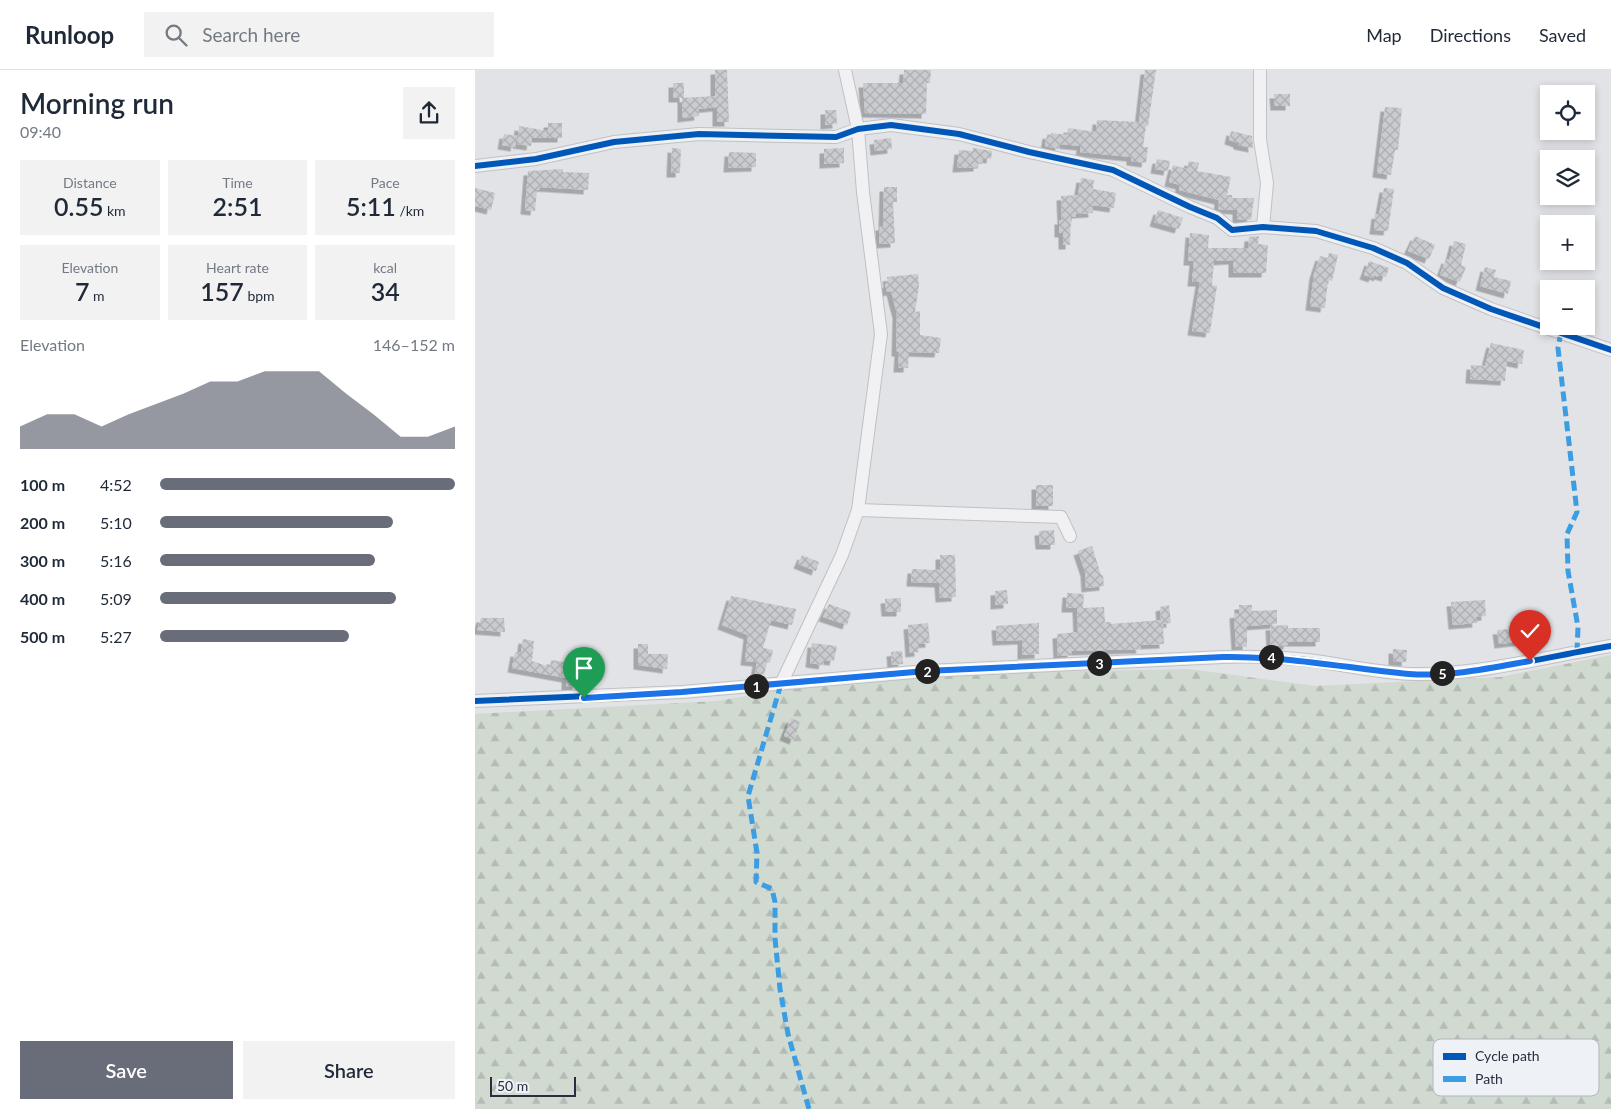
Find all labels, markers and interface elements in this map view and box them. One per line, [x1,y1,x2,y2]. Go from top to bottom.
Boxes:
search box [144,12,494,57]
text: Runloop [25,20,114,49]
icon: search [162,21,190,49]
text: Search here [202,23,300,46]
text: Map [1366,24,1402,46]
text: Directions [1430,24,1511,46]
text: Saved [1539,24,1586,46]
map controls [1540,85,1595,335]
button: locate [1540,85,1595,140]
text: Morning run [20,86,174,120]
button: share [403,87,455,139]
text: 09:40 [20,122,61,141]
button: layers [1540,150,1595,205]
text: Distance [63,174,117,191]
text: Time [222,174,253,191]
text: Pace [371,174,400,191]
text: 0.55 [54,191,103,221]
text: 2:51 [213,191,262,221]
text: 5:11 [346,191,396,221]
text: km [103,202,126,219]
text: /km [396,202,424,219]
button: + [1540,215,1595,270]
text: Elevation [61,259,118,276]
text: Heart rate [206,259,269,276]
text: kcal [373,259,397,276]
text: 7 [75,276,90,306]
text: 157 [200,276,244,306]
text: 34 [371,276,400,306]
button: − [1540,280,1595,335]
text: m [90,287,105,304]
text: bpm [244,287,275,304]
text: Elevation [20,335,85,354]
text: 146–152 m [373,335,455,354]
text: 100 m [20,475,65,494]
text: 4:52 [100,475,132,494]
text: 200 m [20,513,65,532]
text: 5:10 [100,513,132,532]
text: 300 m [20,551,65,570]
text: 5:16 [100,551,132,570]
text: 400 m [20,589,65,608]
text: 5:09 [100,589,132,608]
pin [1509,610,1551,661]
icon: check [1516,617,1544,645]
text: 500 m [20,627,65,646]
text: 5:27 [100,627,132,646]
pin: 4 [1259,644,1283,670]
pin [563,647,605,698]
text: 4 [1267,649,1276,666]
pin: 3 [1087,650,1111,676]
icon: arrive [570,654,598,682]
text: 3 [1095,655,1104,672]
pin: 2 [915,658,939,684]
pin: 5 [1429,660,1455,686]
text: 2 [923,663,932,680]
text: 5 [1438,665,1447,682]
pin: 1 [743,674,769,698]
text: 1 [752,678,761,695]
legend [1433,1039,1599,1096]
button: Save [20,1041,233,1099]
button: Share [243,1041,455,1099]
text: Cycle path [1475,1047,1540,1064]
text: Path [1475,1070,1503,1087]
scale bar [490,1074,576,1097]
text: 50 m [497,1077,528,1094]

